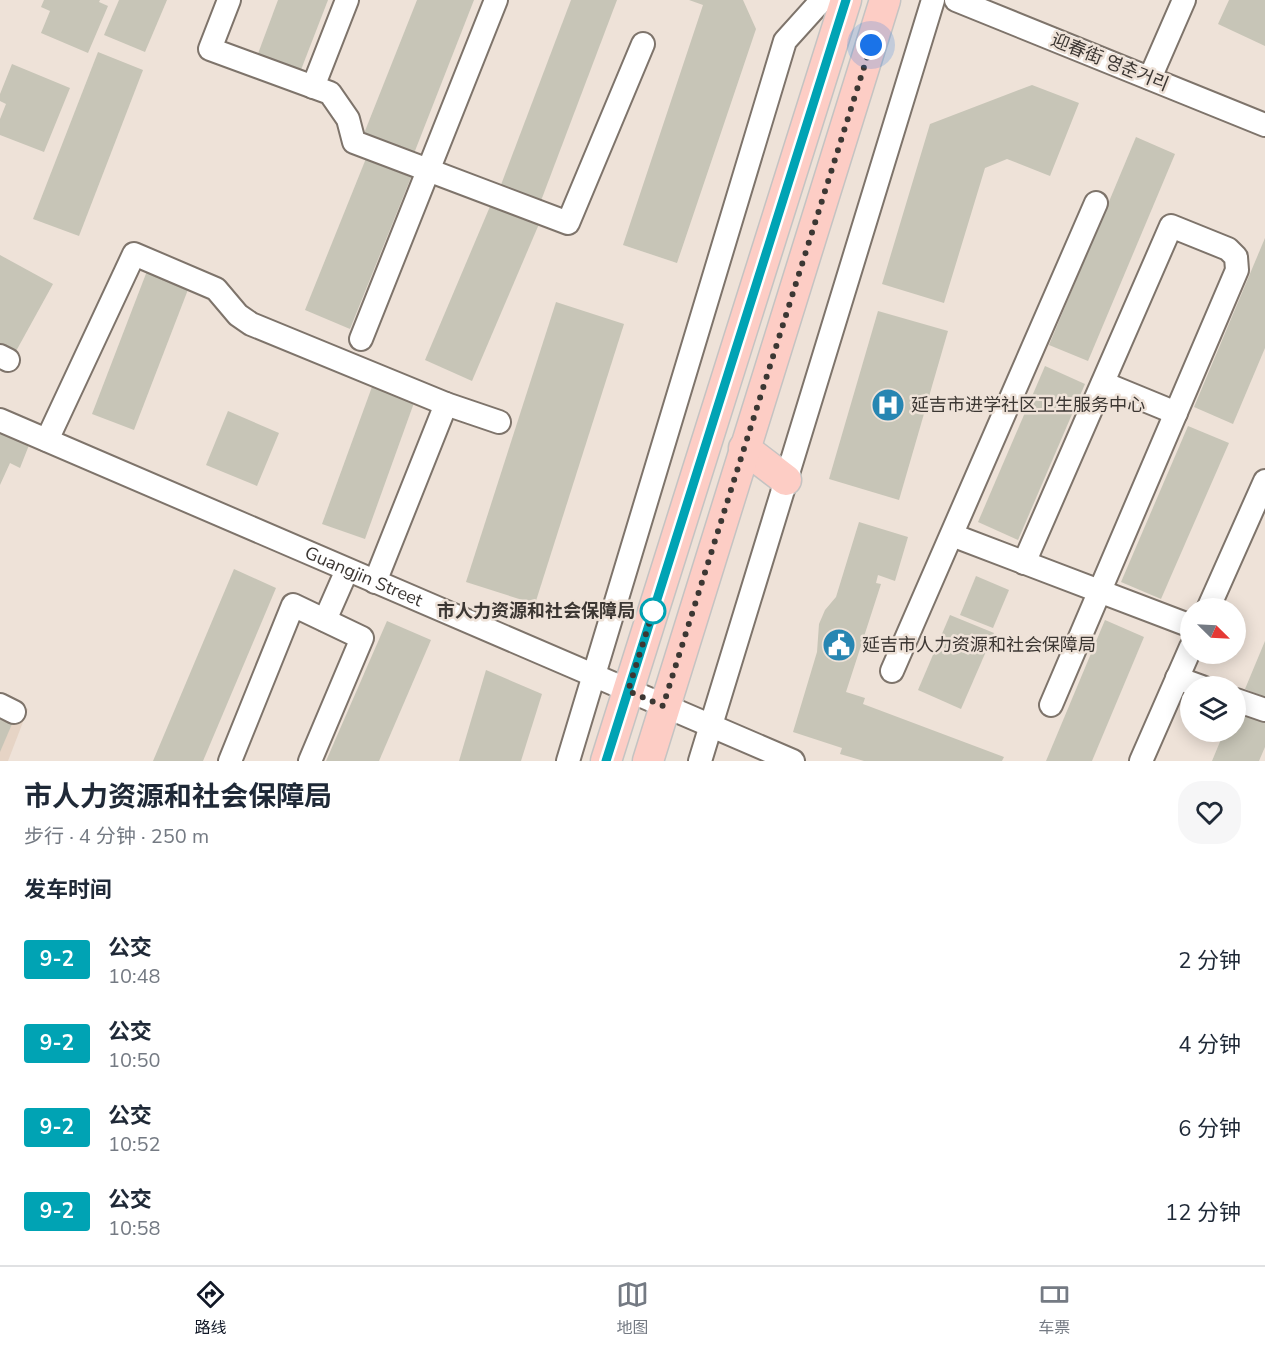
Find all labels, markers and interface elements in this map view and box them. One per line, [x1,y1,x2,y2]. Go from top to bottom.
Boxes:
street label: 迎春街 영춘거리 [1048,27,1172,97]
your location [856,30,886,60]
hospital icon: 延吉市进学社区卫生服务中心 [870,387,906,423]
place label: 延吉市进学社区卫生服务中心 [911,393,1145,417]
street label: Guangjin Street [301,541,427,613]
marker: 市人力资源和社会保障局 [640,598,666,624]
north arrow [1180,598,1246,664]
map controls [1180,598,1246,742]
place label: 市人力资源和社会保障局 [437,599,635,623]
public building icon: 延吉市人力资源和社会保障局 [821,627,857,663]
place label: 延吉市人力资源和社会保障局 [862,633,1096,657]
button: layers [1180,676,1246,742]
text: 市人力资源和社会保障局 [24,778,332,816]
button: heart [1178,781,1241,844]
text: 步行 · 4 分钟 · 250 m [24,823,209,850]
text: 发车时间 [24,875,112,905]
text: 公交 [108,933,152,963]
text: 9-2 [40,945,74,973]
text: 2 分钟 [1178,946,1241,976]
text: 10:48 [108,963,161,990]
text: 公交 [108,1017,152,1047]
text: 9-2 [40,1029,74,1057]
text: 4 分钟 [1178,1030,1241,1060]
text: 10:50 [108,1047,161,1074]
text: 公交 [108,1101,152,1131]
text: 9-2 [40,1113,74,1141]
text: 6 分钟 [1178,1114,1241,1144]
text: 10:52 [108,1131,161,1158]
text: 公交 [108,1185,152,1215]
text: 9-2 [40,1197,74,1225]
text: 12 分钟 [1165,1198,1241,1228]
text: 10:58 [108,1215,161,1242]
tab: 路线 [194,1278,227,1339]
tab: 地图 [616,1278,649,1339]
tab: 车票 [1038,1278,1071,1339]

